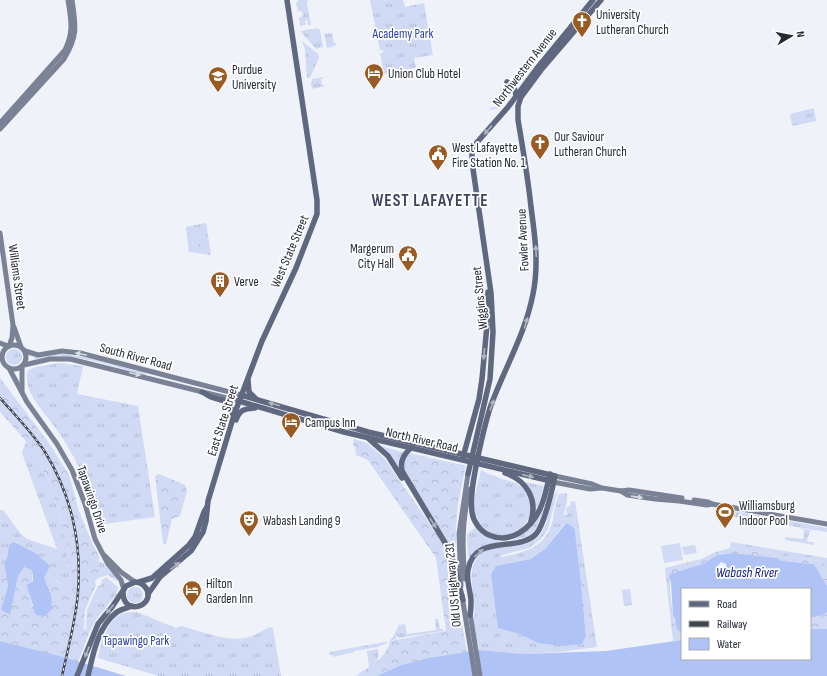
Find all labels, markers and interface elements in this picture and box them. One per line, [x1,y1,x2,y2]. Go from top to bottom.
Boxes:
place label: University Lutheran Church [596,7,669,38]
church icon: University Lutheran Church [571,10,593,38]
north arrow [771,16,811,56]
street label: Northwestern Avenue [489,25,560,110]
park label: Academy Park [372,26,433,42]
text: N [793,30,807,38]
place label: Purdue University [232,62,276,93]
hotel icon: Union Club Hotel [363,62,385,90]
school or university icon: Purdue University [207,65,229,93]
place label: Union Club Hotel [388,66,461,82]
one-way arrow [484,124,493,135]
place label: Our Saviour Lutheran Church [554,129,627,160]
church icon: Our Saviour Lutheran Church [529,132,551,160]
place label: West Lafayette Fire Station No. 1 [452,140,526,171]
public building icon: West Lafayette Fire Station No. 1 [427,143,449,171]
district label: WEST LAFAYETTE [371,191,489,211]
street label: Fowler Avenue [513,208,533,272]
street label: West State Street [267,213,312,290]
place label: Margerum City Hall [350,241,394,272]
street label: Williams Street [4,243,30,311]
public building icon: Margerum City Hall [397,244,419,272]
one-way arrow [533,244,539,257]
street label: Wiggins Street [469,266,491,330]
building icon: Verve [209,270,231,298]
place label: Verve [234,274,259,290]
one-way arrow [523,317,529,329]
street label: South River Road [98,340,174,374]
one-way arrow [481,348,487,360]
one-way arrow [75,350,88,356]
one-way arrow [129,372,141,378]
street label: East State Street [204,383,242,458]
one-way arrow [489,398,495,410]
one-way arrow [268,401,281,407]
hotel icon: Campus Inn [280,411,302,439]
place label: Campus Inn [305,415,356,431]
street label: North River Road [384,424,459,456]
street label: Tapawingo Drive [73,463,111,535]
one-way arrow [522,473,534,479]
one-way arrow [631,494,643,500]
place label: Williamsburg Indoor Pool [739,498,795,529]
sports icon: Williamsburg Indoor Pool [714,501,736,529]
theatre icon: Wabash Landing 9 [238,509,260,537]
place label: Wabash Landing 9 [263,513,341,529]
one-way arrow [430,517,437,529]
street label: Old US Highway 231 [441,542,465,628]
one-way arrow [474,548,484,557]
one-way arrow [169,562,180,570]
water label: Wabash River [716,564,779,581]
place label: Hilton Garden Inn [206,576,253,607]
hotel icon: Hilton Garden Inn [181,579,203,607]
legend [681,588,811,660]
text: Road [717,597,737,612]
one-way arrow [105,604,114,615]
text: Railway [717,617,748,632]
park label: Tapawingo Park [103,633,169,649]
text: Water [717,637,741,652]
one-way arrow [83,646,89,658]

